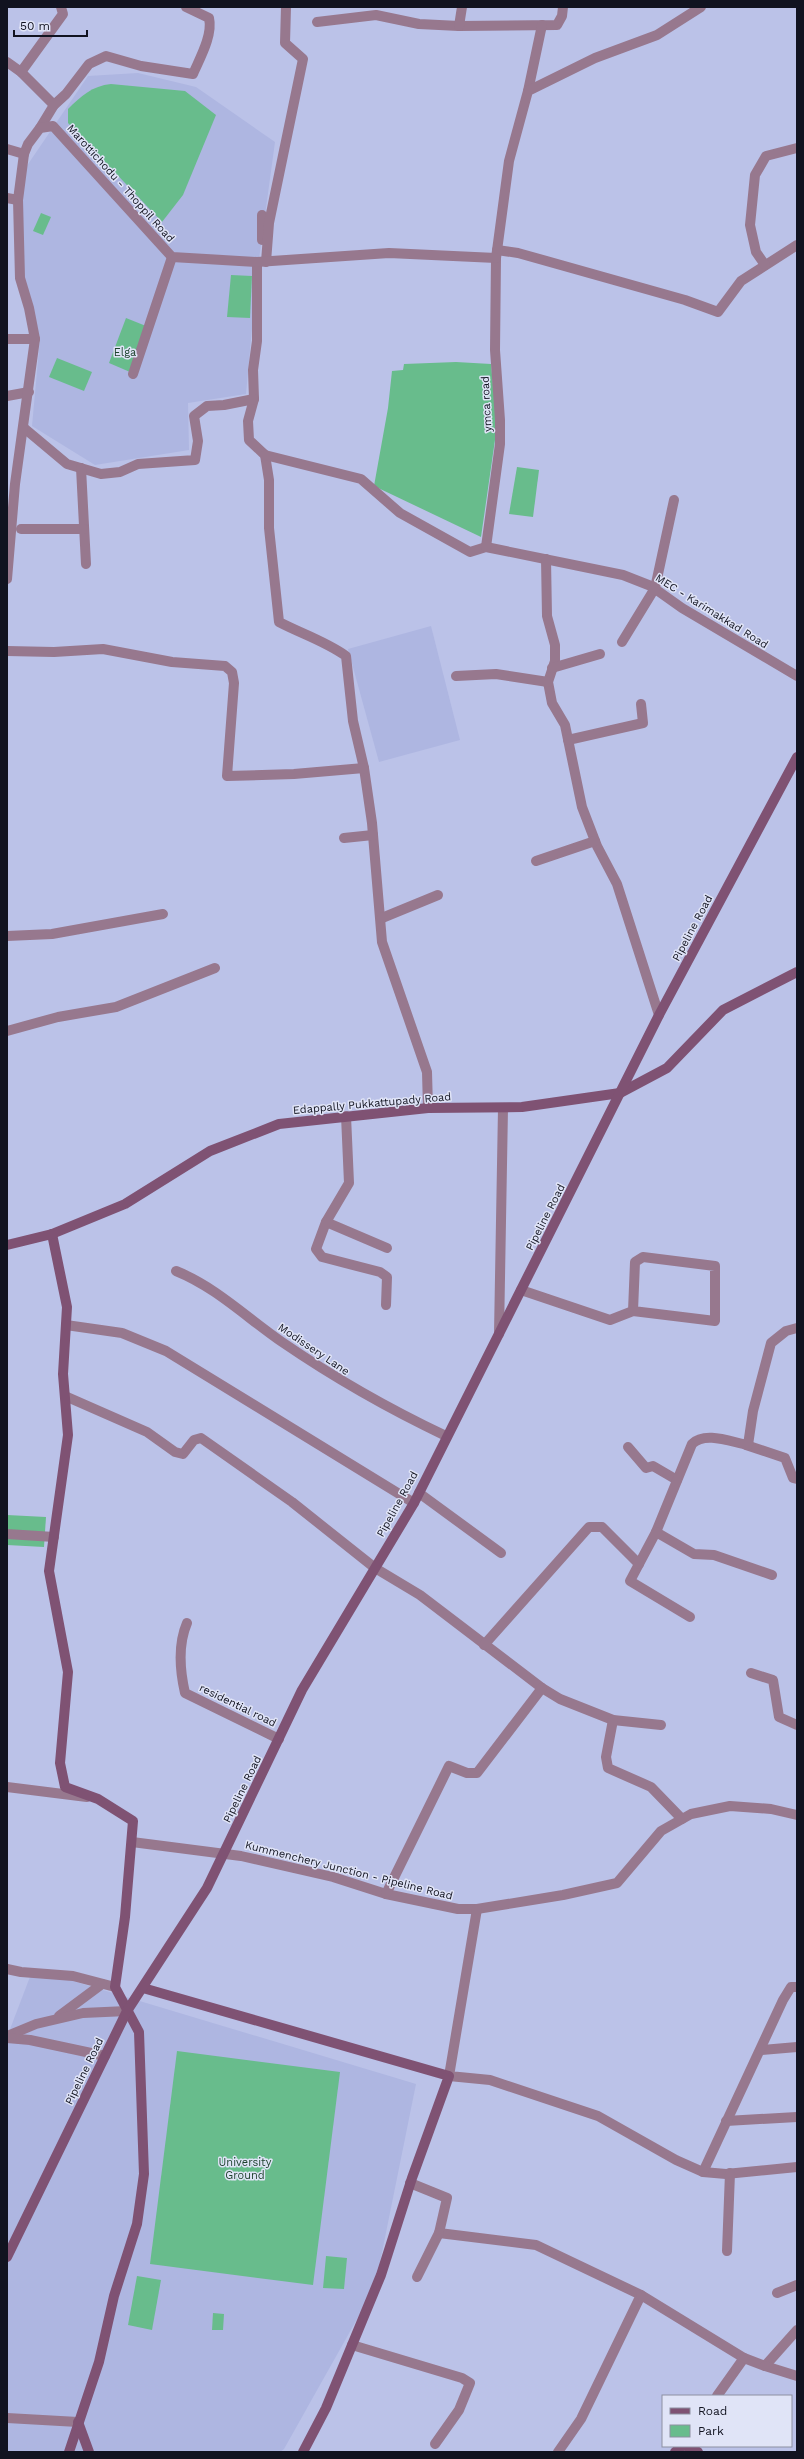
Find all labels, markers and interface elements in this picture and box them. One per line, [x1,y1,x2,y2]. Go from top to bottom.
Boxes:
scale bar [14,12,87,38]
text: 50 m [20,19,50,33]
street label: Marottichodu - Thoppil Road [64,122,177,245]
park label: Elga [114,346,136,359]
street label: ymca road [479,376,494,432]
street label: MEC - Karimakkad Road [653,571,770,651]
street label: Pipeline Road [670,893,715,963]
street label: Edappally Pukkattupady Road [292,1090,452,1117]
street label: Pipeline Road [523,1182,568,1253]
street label: Modissery Lane [276,1321,352,1378]
street label: Pipeline Road [374,1469,421,1539]
street label: residential road [197,1681,278,1730]
street label: Pipeline Road [221,1754,264,1825]
street label: Kummenchery Junction - Pipeline Road [244,1838,454,1903]
street label: Pipeline Road [63,2036,106,2107]
park label: University Ground [219,2156,272,2182]
legend [662,2395,792,2447]
text: Road [698,2404,727,2418]
text: Park [698,2424,724,2438]

